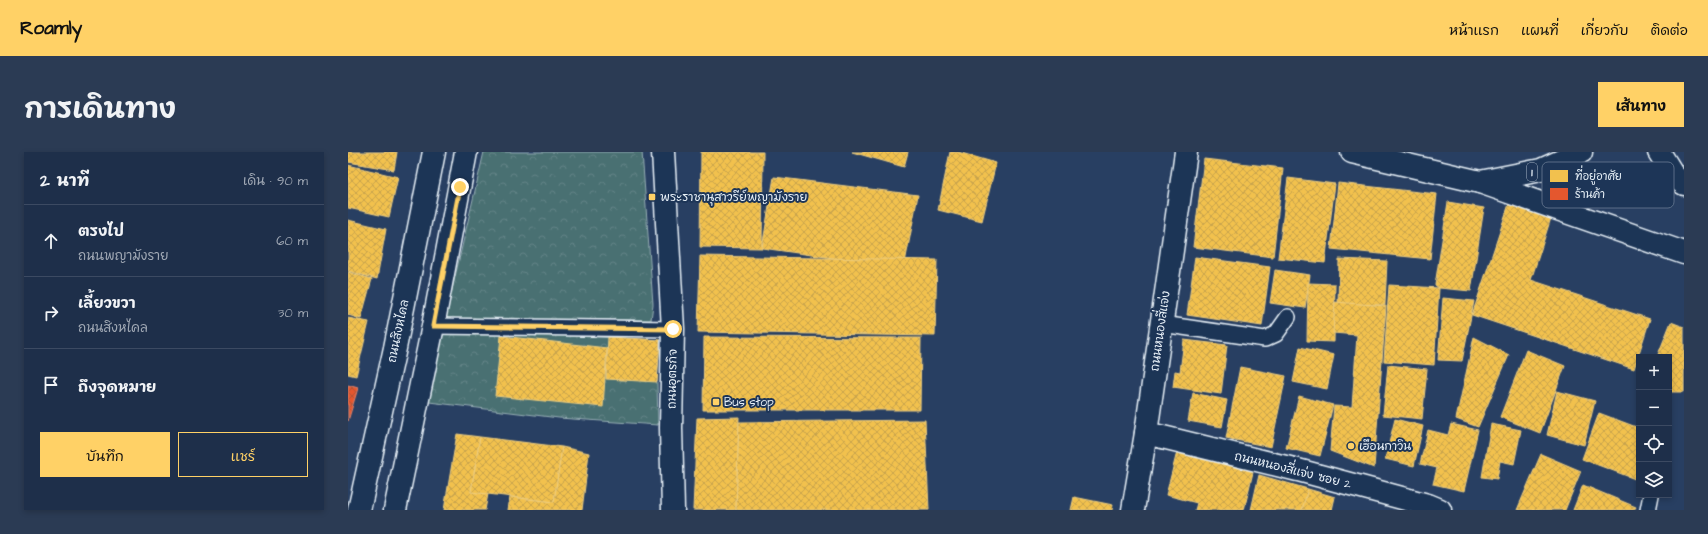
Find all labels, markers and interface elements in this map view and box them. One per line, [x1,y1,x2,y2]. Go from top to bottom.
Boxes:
text: Roamly [20,15,82,42]
text: หน้าแรก [1449,21,1499,41]
text: แผนที่ [1521,21,1559,41]
text: เกี่ยวกับ [1581,21,1628,41]
text: ติดต่อ [1650,21,1688,41]
button: เส้นทาง [1598,82,1684,127]
text: การเดินทาง [24,90,176,129]
legend [1542,162,1674,208]
road number: 1 [1527,163,1537,181]
text: ที่อยู่อาศัย [1575,165,1622,185]
text: 2 นาที [40,169,89,193]
text: เดิน · 90 m [243,172,308,190]
route end [451,178,469,196]
text: ร้านค้า [1575,187,1605,202]
place label: พระราชานุสาวรีย์พญามังราย [660,189,808,206]
marker: พระราชานุสาวรีย์พญามังราย [647,192,657,202]
text: ตรงไป [78,221,124,242]
icon: ahead [40,230,62,252]
text: 60 m [276,232,308,250]
text: ถนนพญามังราย [78,247,169,265]
street label: ถนนหนองสี่แจ่ง [1143,289,1175,372]
text: เลี้ยวขวา [78,293,136,314]
street label: ถนนสิงหไคล [383,298,413,364]
icon: right [40,302,62,324]
text: 30 m [278,304,308,322]
text: ถนนสิงหไคล [78,319,148,337]
route start [664,320,682,338]
street label: ถนนอุตรกิจ [663,349,682,409]
map controls [1636,354,1672,498]
button: + [1636,354,1672,390]
icon: arrive [40,374,62,396]
text: ถึงจุดหมาย [78,377,156,398]
button: − [1636,390,1672,426]
place label: Bus stop [724,394,774,411]
marker: Bus stop [711,397,721,407]
button: locate [1636,426,1672,462]
button: บันทึก [40,432,170,477]
button: แชร์ [178,432,308,477]
place label: เฮือนกาวิน [1359,438,1411,455]
marker: เฮือนกาวิน [1346,441,1356,451]
street label: ถนนหนองสี่แจ่ง ซอย 2 [1233,445,1354,493]
button: layers [1636,462,1672,498]

